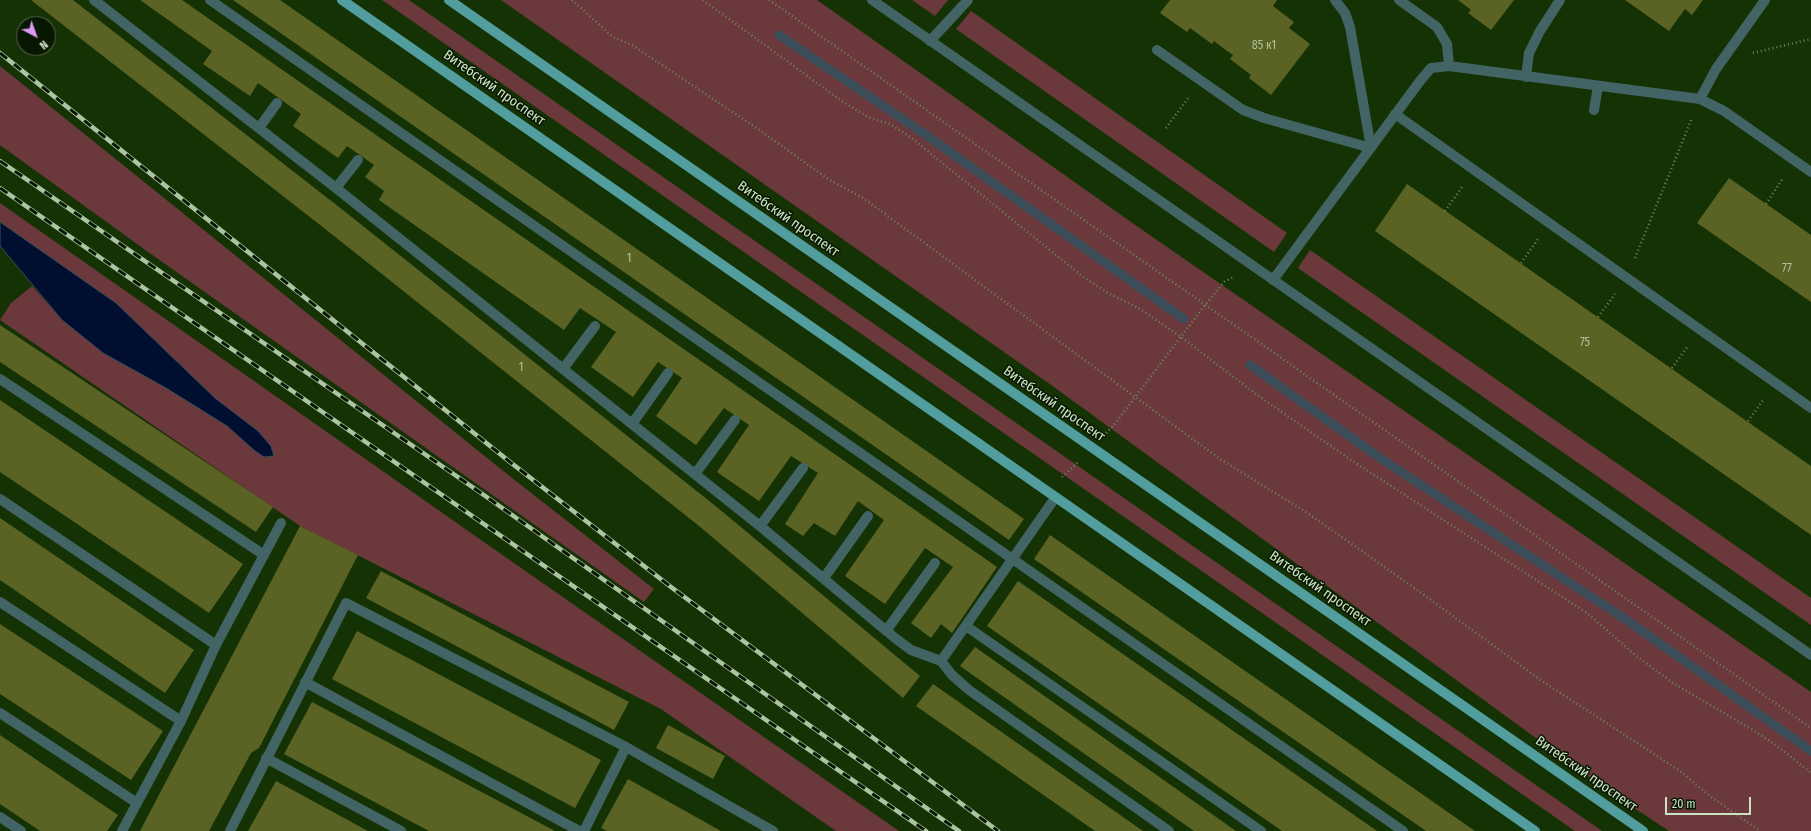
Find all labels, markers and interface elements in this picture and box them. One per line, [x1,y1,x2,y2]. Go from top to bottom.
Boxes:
north arrow [16,16,56,56]
text: N [37,38,50,52]
house number: 85 к1 [1252,39,1276,53]
street label: Витебский проспект [440,47,548,129]
street label: Витебский проспект [734,178,842,260]
house number: 1 [627,252,631,266]
house number: 77 [1782,262,1792,276]
house number: 75 [1580,336,1590,350]
house number: 1 [519,361,523,375]
street label: Витебский проспект [1000,363,1108,445]
street label: Витебский проспект [1266,548,1374,630]
street label: Витебский проспект [1532,733,1640,815]
scale bar [1667,789,1753,815]
text: 20 m [1672,797,1696,811]

